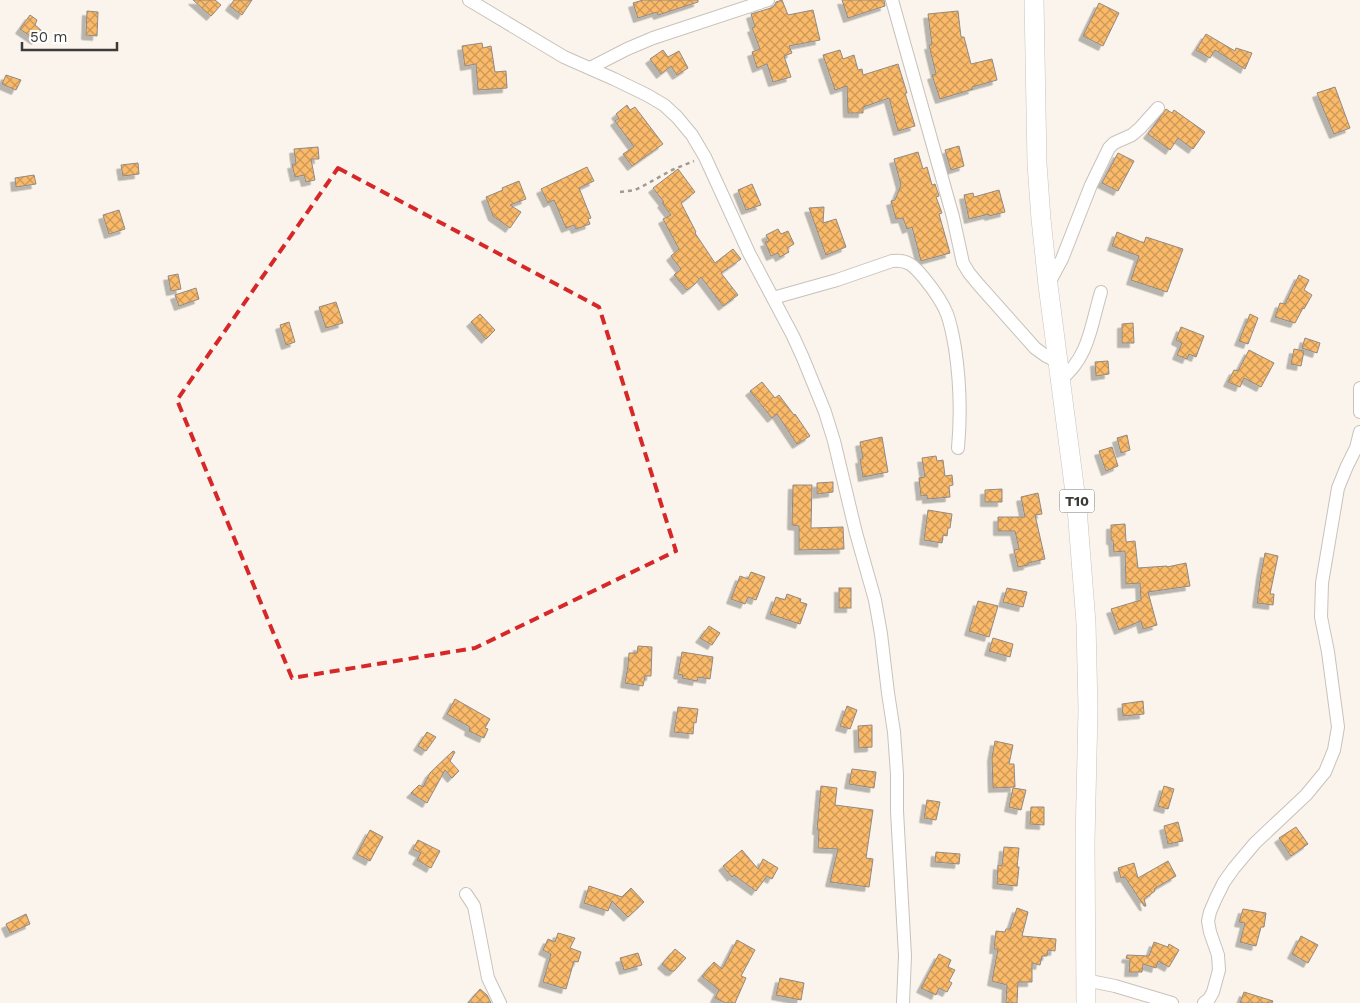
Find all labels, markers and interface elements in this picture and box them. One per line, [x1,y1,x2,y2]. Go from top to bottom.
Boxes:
scale bar [22,20,118,52]
text: 50 m [30,28,67,46]
road number: T10 [1060,490,1094,512]

